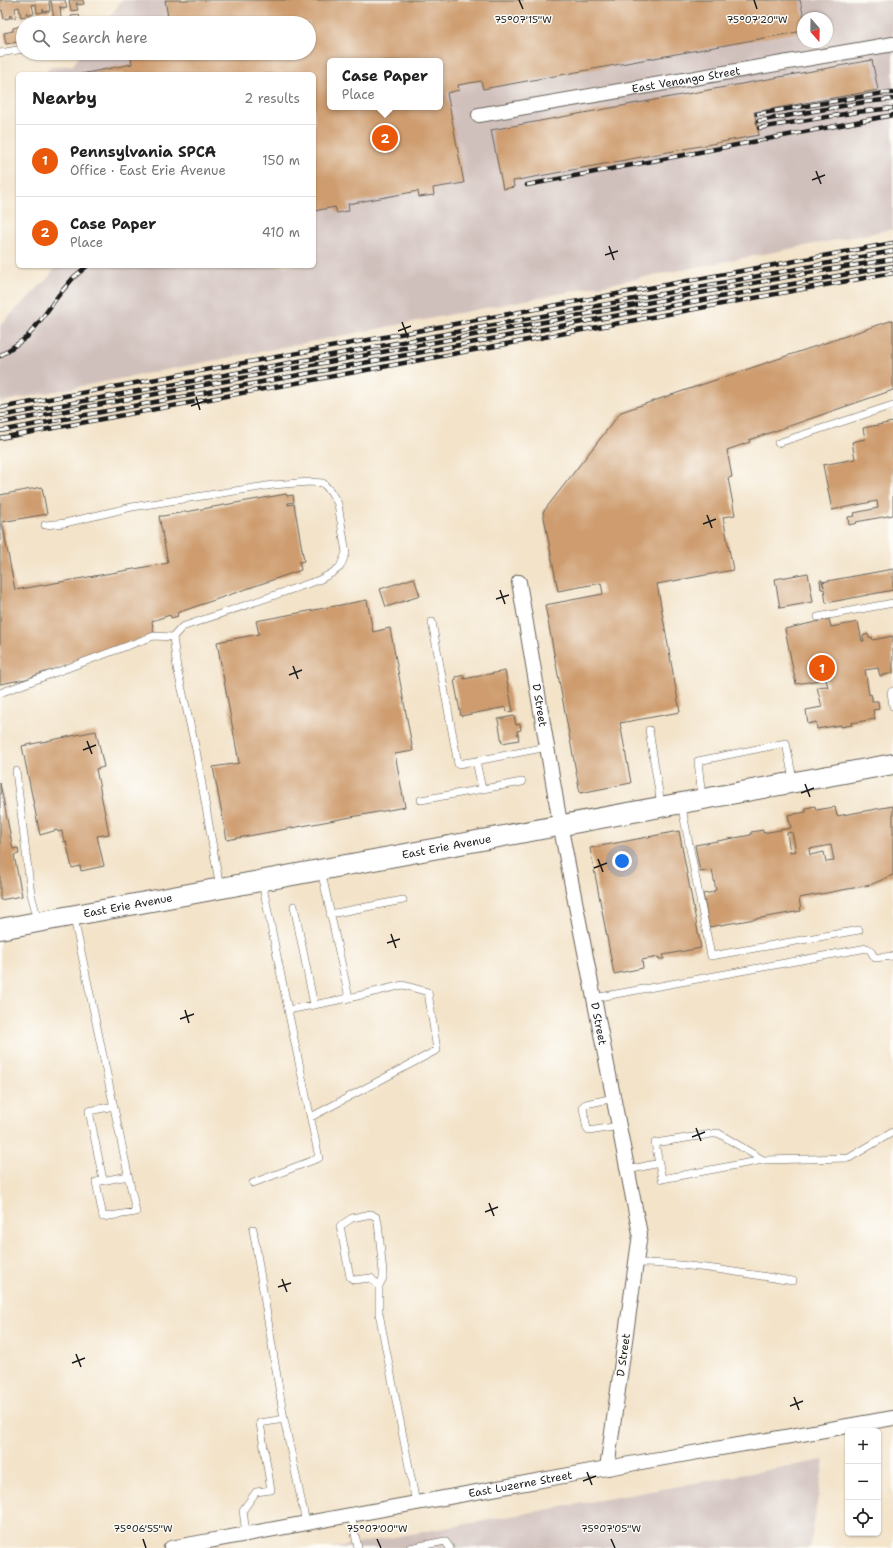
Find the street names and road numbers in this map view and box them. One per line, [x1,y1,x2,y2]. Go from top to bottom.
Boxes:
street label: East Venango Street [631,63,742,97]
street label: D Street [528,683,551,728]
street label: East Erie Avenue [401,831,492,863]
street label: East Erie Avenue [82,890,174,921]
street label: D Street [587,1001,610,1047]
street label: D Street [613,1332,634,1378]
street label: East Luzerne Street [467,1468,574,1501]

